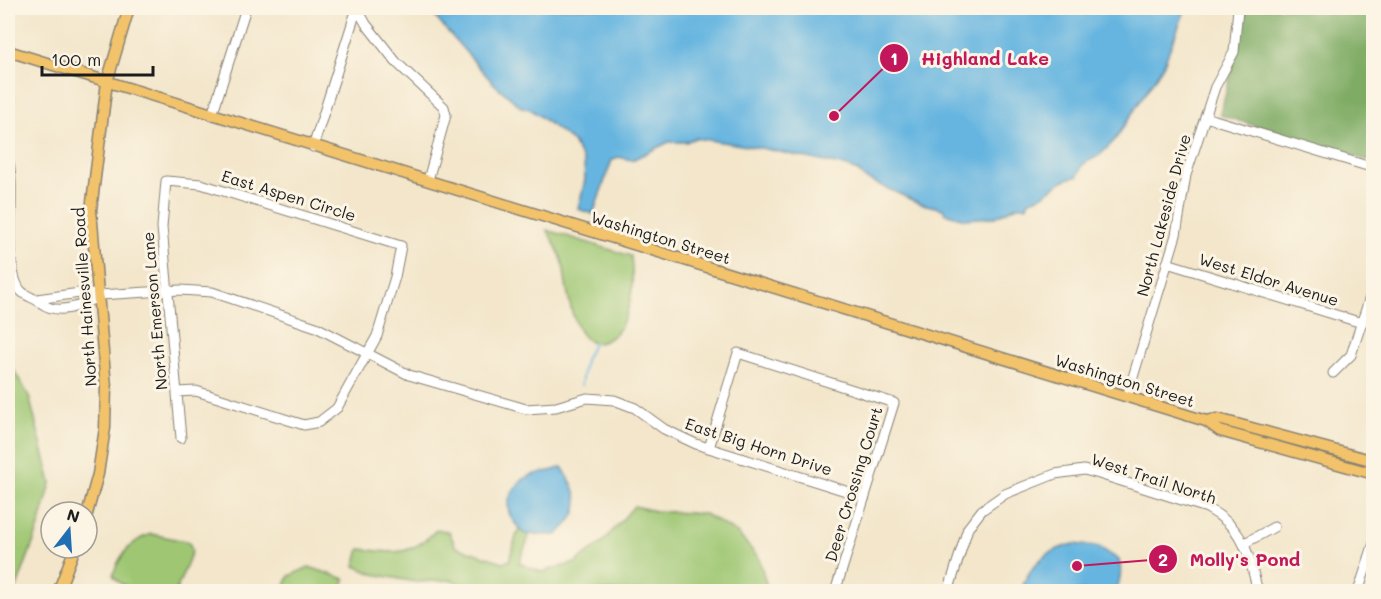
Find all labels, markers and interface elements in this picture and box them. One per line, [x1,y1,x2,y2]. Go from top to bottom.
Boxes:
scale bar [42,39,153,77]
callout: Highland Lake [879,40,1061,76]
text: 1 [890,46,898,70]
text: Highland Lake [921,46,1049,70]
text: 100 m [51,47,101,71]
street label: North Lakeside Drive [1131,131,1195,299]
street label: East Aspen Circle [219,165,359,225]
street label: Washington Street [588,206,734,268]
street label: North Hainesville Road [67,207,101,387]
street label: North Emerson Lane [137,231,171,391]
street label: West Eldor Avenue [1196,248,1342,310]
street label: Washington Street [1052,349,1198,411]
street label: Deer Crossing Court [819,404,887,564]
street label: East Big Horn Drive [683,412,835,480]
street label: West Trail North [1089,448,1219,508]
north arrow [39,500,99,560]
text: N [65,503,82,527]
callout: Molly's Pond [1148,541,1312,577]
text: 2 [1158,547,1168,571]
text: Molly's Pond [1190,547,1300,571]

